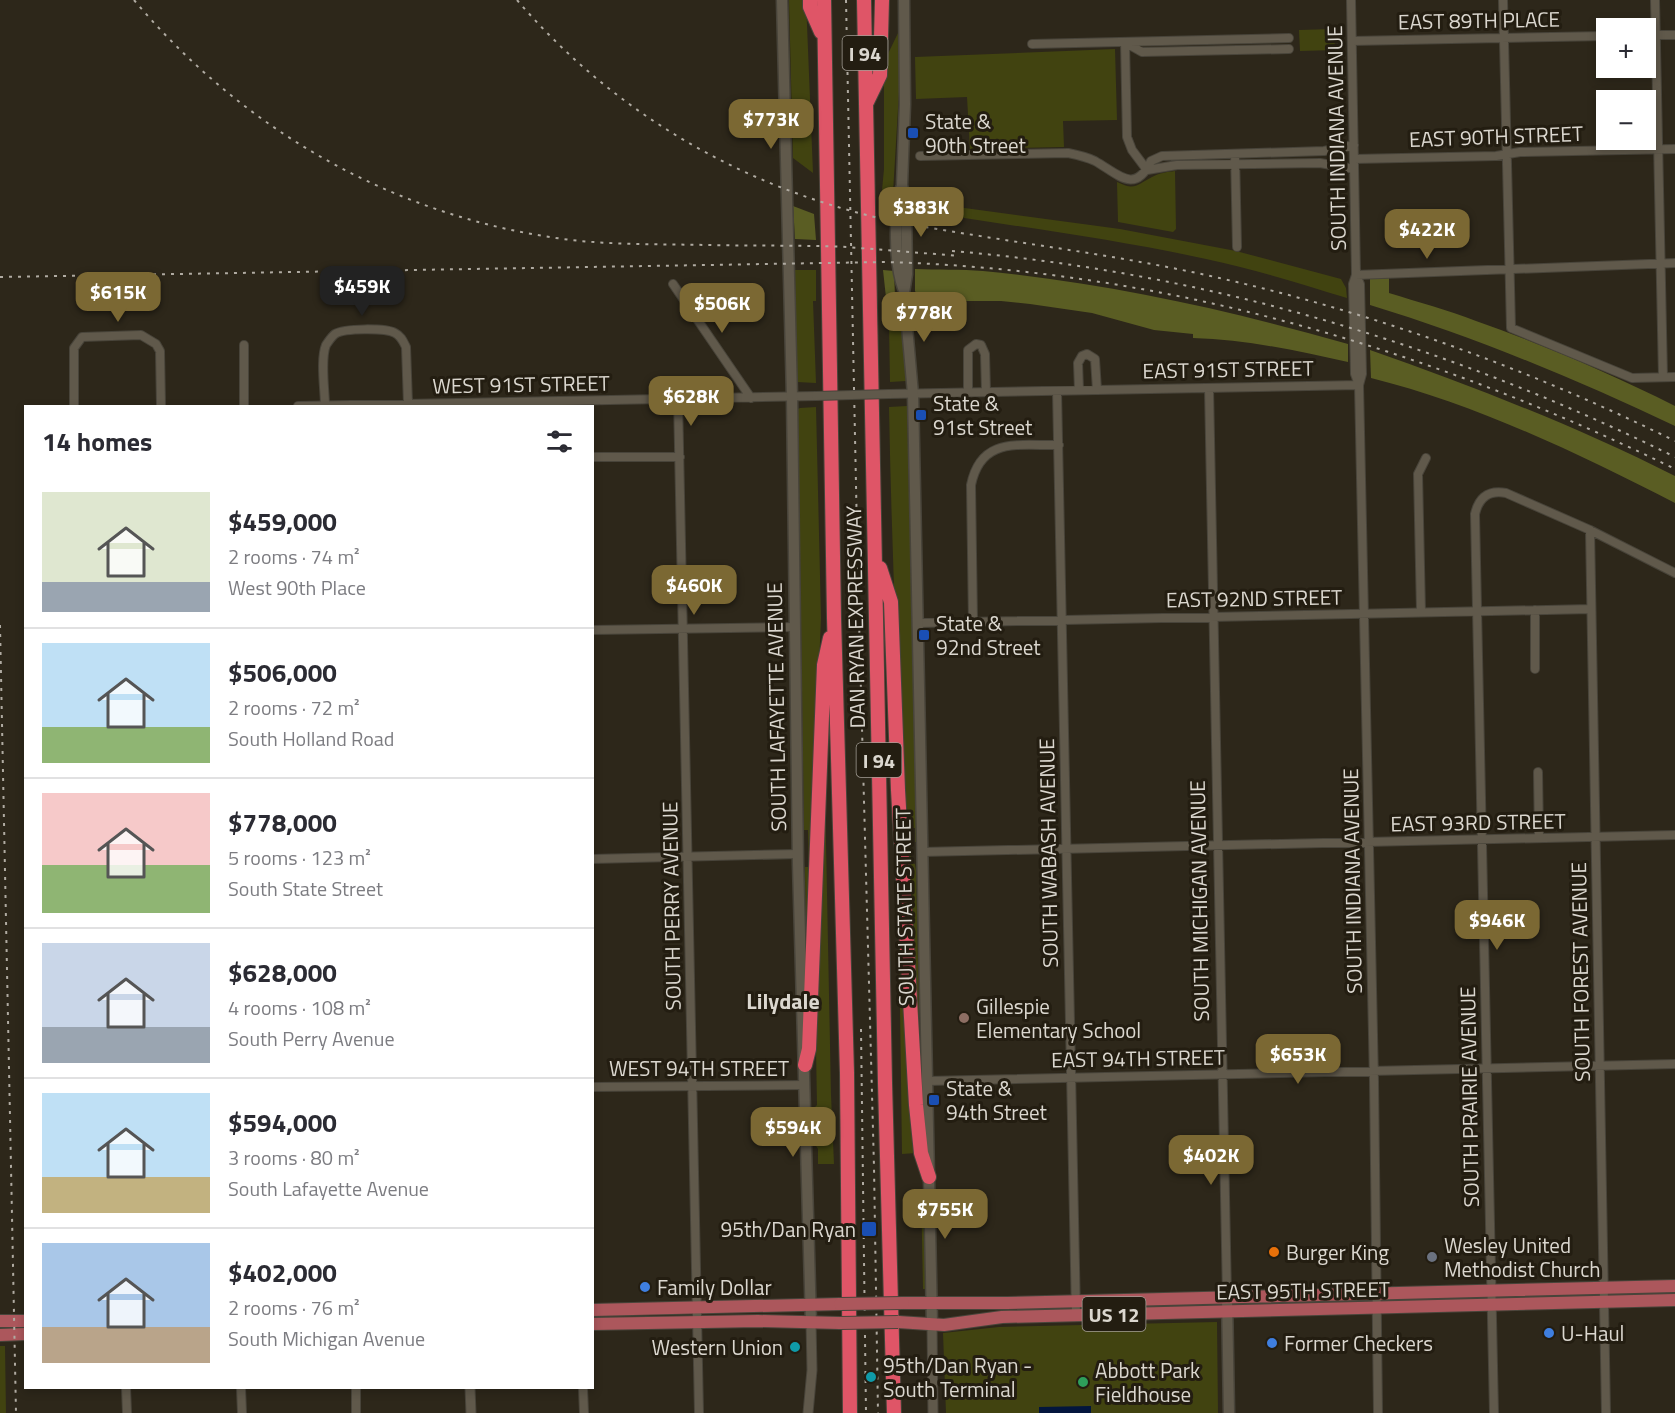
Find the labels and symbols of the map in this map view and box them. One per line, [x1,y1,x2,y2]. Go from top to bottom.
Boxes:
street label: EAST 89TH PLACE [1398,3,1560,37]
street label: SOUTH INDIANA AVENUE [1318,25,1354,251]
road number: I 94 [842,36,888,70]
pin: $773K [729,99,813,150]
place label: State & 90th Street [925,105,1027,161]
street label: EAST 90TH STREET [1408,117,1584,155]
marker: State & 90th Street [906,126,920,140]
pin: $383K [879,187,963,238]
pin: $422K [1385,209,1469,260]
pin: $459K [320,266,404,317]
pin: $615K [76,272,160,323]
pin: $506K [680,283,764,334]
pin: $778K [882,292,966,343]
street label: EAST 91ST STREET [1142,352,1314,386]
street label: WEST 91ST STREET [432,366,610,402]
pin: $628K [649,376,733,427]
place label: State & 91st Street [933,387,1033,443]
marker: State & 91st Street [914,408,928,422]
street label: DAN RYAN EXPRESSWAY [837,505,873,729]
pin: $460K [652,565,736,616]
street label: EAST 92ND STREET [1165,580,1343,616]
street label: SOUTH LAFAYETTE AVENUE [758,582,794,832]
place label: State & 92nd Street [936,607,1041,663]
marker: State & 92nd Street [917,628,931,642]
street label: SOUTH WABASH AVENUE [1030,738,1066,968]
road number: I 94 [856,743,902,777]
street label: SOUTH INDIANA AVENUE [1334,768,1370,994]
street label: SOUTH MICHIGAN AVENUE [1181,780,1217,1022]
street label: SOUTH PERRY AVENUE [653,801,689,1011]
street label: EAST 93RD STREET [1390,804,1566,840]
street label: SOUTH STATE STREET [886,807,922,1007]
street label: SOUTH FOREST AVENUE [1562,862,1598,1082]
pin: $946K [1455,900,1539,951]
district label: Lilydale [746,984,820,1018]
street label: SOUTH PRAIRIE AVENUE [1451,986,1487,1208]
place label: Gillespie Elementary School [976,990,1141,1046]
marker: Gillespie Elementary School [957,1011,971,1025]
pin: $653K [1256,1034,1340,1085]
street label: EAST 94TH STREET [1051,1040,1225,1076]
street label: WEST 94TH STREET [609,1052,789,1084]
place label: State & 94th Street [946,1072,1048,1128]
marker: State & 94th Street [927,1093,941,1107]
pin: $594K [751,1107,835,1158]
pin: $402K [1169,1135,1253,1186]
pin: $755K [903,1189,987,1240]
place label: 95th/Dan Ryan [721,1213,856,1245]
marker: 95th/Dan Ryan [860,1220,878,1238]
place label: Wesley United Methodist Church [1444,1229,1601,1285]
place label: Burger King [1286,1236,1389,1268]
marker: Burger King [1267,1245,1281,1259]
marker: Wesley United Methodist Church [1425,1250,1439,1264]
place label: Family Dollar [657,1271,772,1303]
street label: EAST 95TH STREET [1216,1272,1390,1308]
marker: Family Dollar [638,1280,652,1294]
road number: US 12 [1082,1297,1146,1331]
place label: U-Haul [1561,1317,1624,1349]
marker: U-Haul [1542,1326,1556,1340]
place label: Former Checkers [1284,1327,1433,1359]
place label: Western Union [652,1331,783,1363]
marker: Former Checkers [1265,1336,1279,1350]
marker: Western Union [788,1340,802,1354]
place label: 95th/Dan Ryan - South Terminal [883,1349,1032,1405]
place label: Abbott Park Fieldhouse [1095,1354,1200,1410]
marker: 95th/Dan Ryan - South Terminal [864,1370,878,1384]
marker: Abbott Park Fieldhouse [1076,1375,1090,1389]

